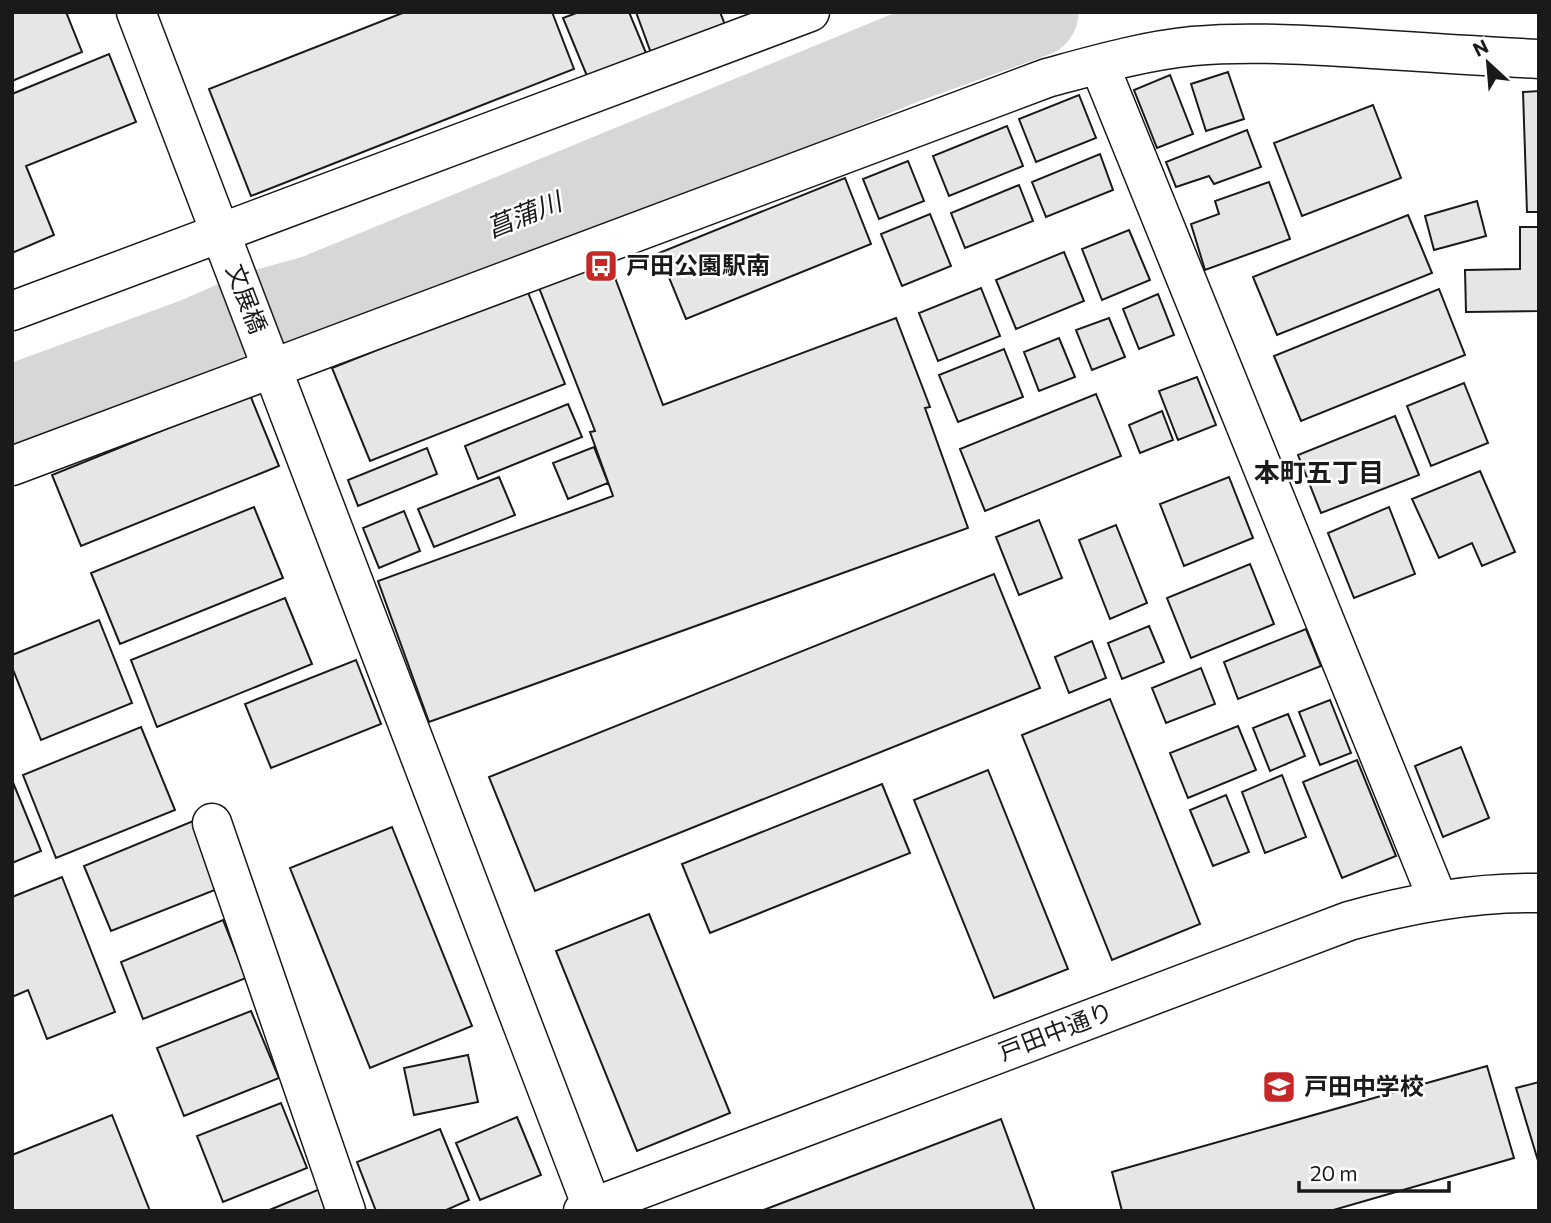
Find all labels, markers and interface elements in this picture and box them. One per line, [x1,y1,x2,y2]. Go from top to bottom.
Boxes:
north arrow [1453,28,1523,98]
text: N [1469,34,1492,61]
water label: 菖蒲川 [481,184,568,243]
bus stop icon: 戸田公園駅南 [582,247,620,285]
place label: 戸田公園駅南 [626,250,770,279]
street label: 文展橋 [221,260,274,337]
district label: 本町五丁目 [1254,456,1384,487]
street label: 戸田中通り [994,996,1117,1066]
school or university icon: 戸田中学校 [1260,1068,1298,1106]
place label: 戸田中学校 [1304,1071,1424,1100]
scale bar [1299,1150,1450,1194]
text: 20 m [1310,1160,1358,1185]

